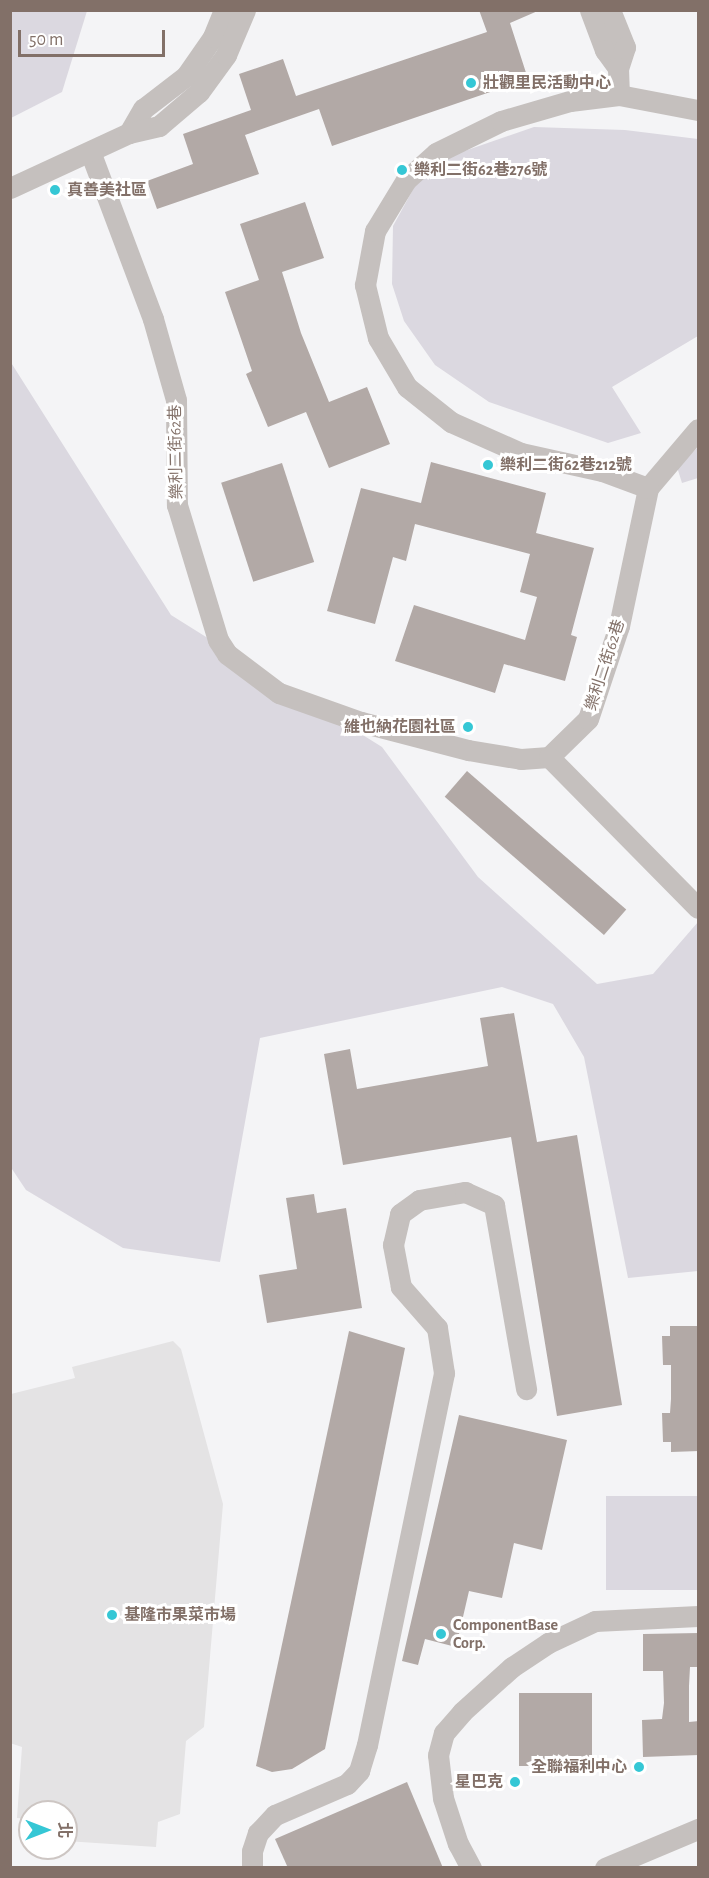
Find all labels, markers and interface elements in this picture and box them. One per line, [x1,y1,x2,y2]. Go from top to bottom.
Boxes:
scale bar [21,18,168,56]
text: 50 m [29,31,63,49]
place label: 壯觀里民活動中心 [483,73,611,93]
marker: 壯觀里民活動中心 [464,76,478,90]
place label: 樂利二街62巷276號 [414,160,547,180]
marker: 樂利二街62巷276號 [395,163,409,177]
place label: 真善美社區 [67,180,147,200]
marker: 真善美社區 [48,183,62,197]
street label: 樂利二街62巷 [166,404,186,500]
place label: 樂利二街62巷212號 [500,455,632,475]
marker: 樂利二街62巷212號 [481,458,495,472]
street label: 樂利二街62巷 [581,617,629,713]
place label: 維也納花園社區 [344,717,456,737]
marker: 維也納花園社區 [461,720,475,734]
place label: 基隆市果菜市場 [124,1605,236,1625]
marker: 基隆市果菜市場 [105,1608,119,1622]
place label: ComponentBase Corp. [453,1615,558,1653]
marker: ComponentBase Corp. [434,1627,448,1641]
place label: 全聯福利中心 [531,1757,627,1777]
marker: 全聯福利中心 [632,1760,646,1774]
place label: 星巴克 [455,1772,503,1792]
marker: 星巴克 [508,1775,522,1789]
north arrow [18,1800,78,1860]
text: 北 [56,1822,72,1838]

